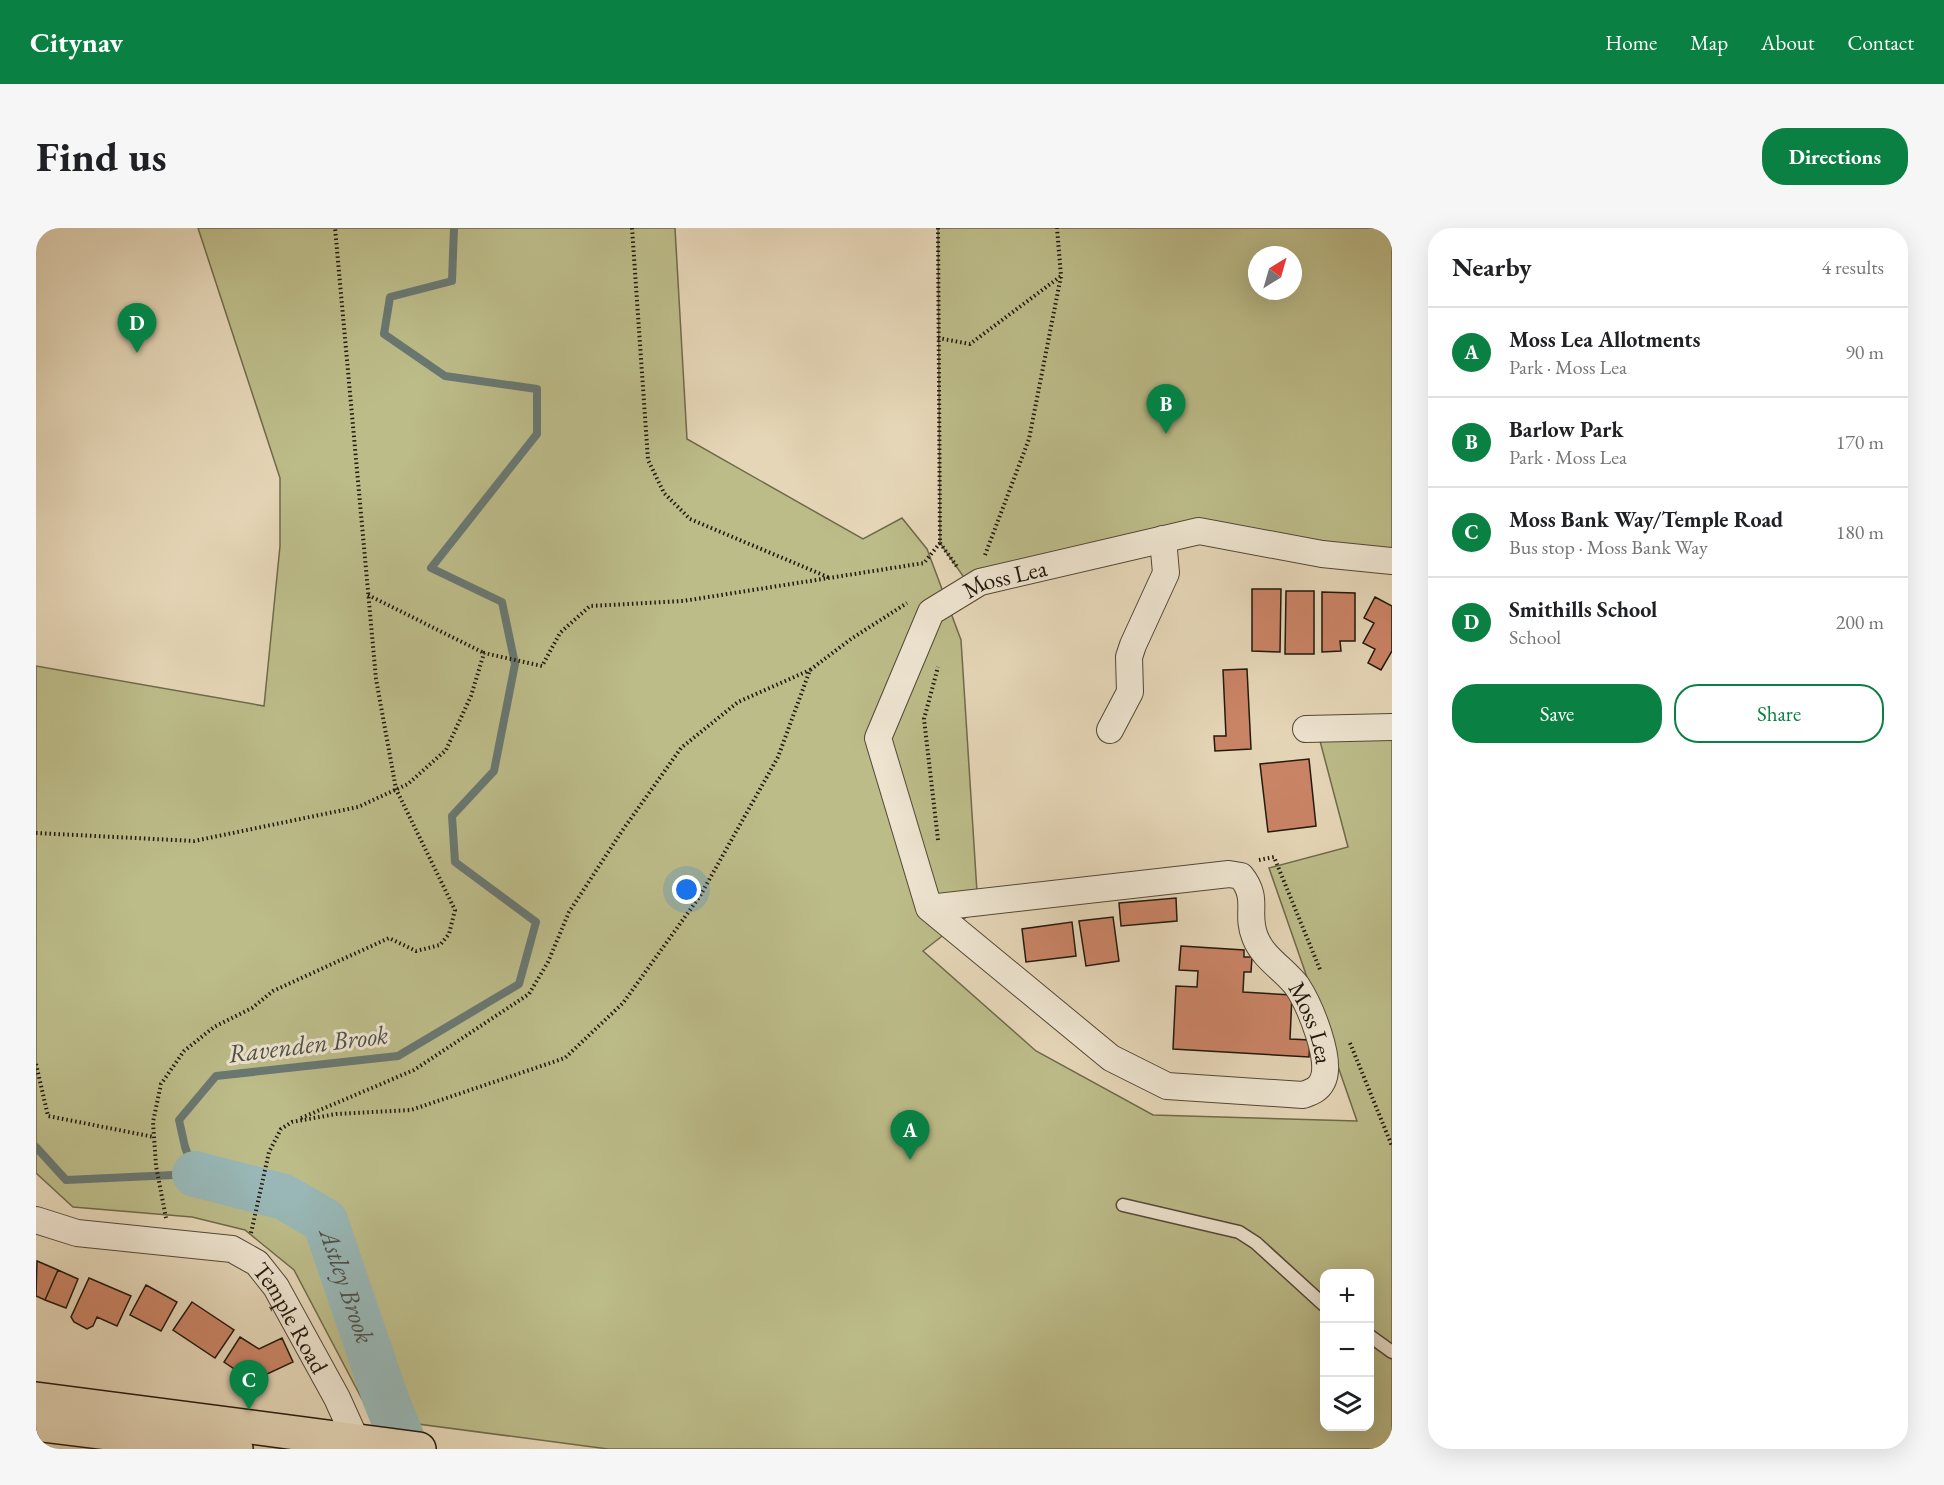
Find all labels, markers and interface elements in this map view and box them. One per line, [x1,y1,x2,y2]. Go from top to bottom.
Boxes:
text: Citynav [30,24,123,60]
text: Home [1605,29,1657,56]
text: Map [1690,29,1728,56]
text: About [1761,29,1814,56]
text: Contact [1847,29,1914,56]
button: Directions [1762,128,1908,185]
text: Find us [36,129,167,184]
north arrow [1248,246,1302,300]
text: Nearby [1452,250,1532,284]
text: 4 results [1821,254,1884,280]
pin: D [118,304,156,353]
text: Moss Lea Allotments [1509,325,1700,354]
text: A [1464,339,1479,365]
text: 90 m [1845,339,1884,365]
text: Park · Moss Lea [1509,354,1627,380]
pin: B [1146,384,1186,434]
text: Barlow Park [1509,415,1623,444]
text: B [1465,429,1478,455]
text: 170 m [1836,429,1884,455]
text: Park · Moss Lea [1509,444,1627,470]
text: Moss Bank Way/Temple Road [1509,505,1783,534]
text: C [1464,519,1479,545]
text: 180 m [1836,519,1884,545]
text: Bus stop · Moss Bank Way [1509,534,1708,560]
street label: Moss Lea [956,551,1050,605]
text: Smithills School [1509,595,1657,624]
text: D [1464,609,1479,635]
text: 200 m [1836,609,1884,635]
text: School [1509,624,1561,650]
button: Save [1452,684,1662,743]
button: Share [1674,684,1884,743]
your location [672,875,701,904]
street label: Moss Lea [1282,975,1341,1066]
water label: Ravenden Brook [226,1017,390,1071]
pin: A [890,1110,930,1160]
water label: Astley Brook [311,1222,383,1348]
street label: Temple Road [246,1255,336,1379]
map controls [1320,1269,1374,1431]
button: + [1320,1269,1374,1323]
button: − [1320,1323,1374,1377]
pin: C [230,1360,268,1410]
button: layers [1320,1377,1374,1431]

